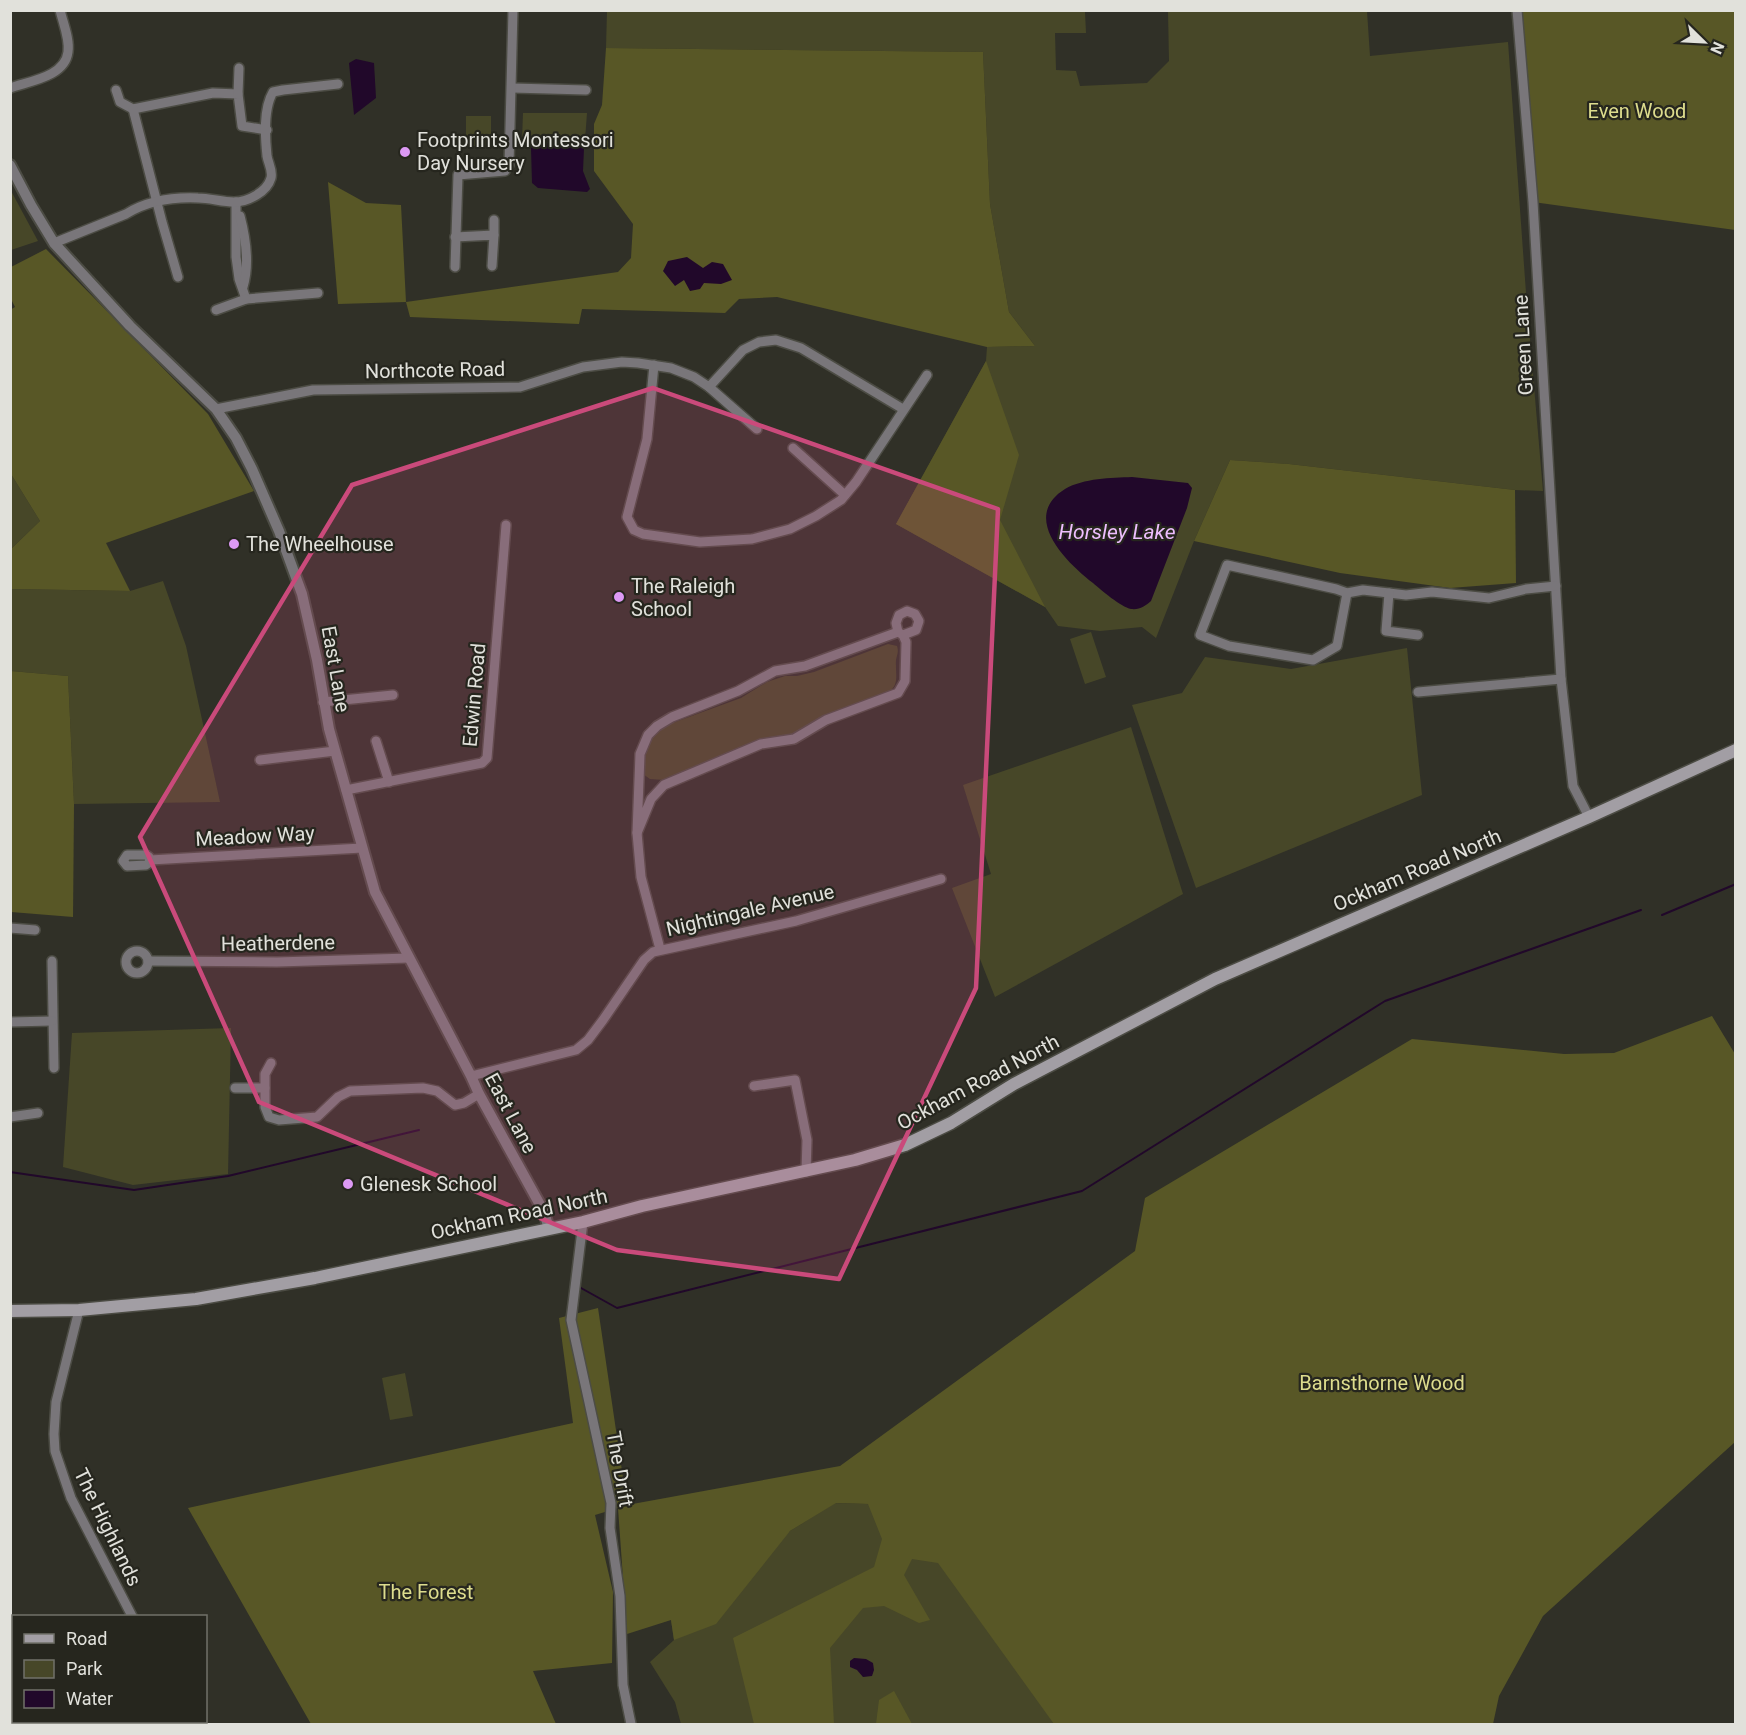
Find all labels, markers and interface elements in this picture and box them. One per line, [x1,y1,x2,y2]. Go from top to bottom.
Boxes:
north arrow [1674,12,1734,72]
text: N [1706,39,1728,57]
park label: Even Wood [1588,99,1686,123]
place label: Footprints Montessori Day Nursery [417,128,614,175]
marker: Footprints Montessori Day Nursery [398,145,412,159]
street label: Green Lane [1508,294,1538,396]
street label: Northcote Road [365,357,505,383]
water label: Horsley Lake [1059,520,1176,544]
place label: The Wheelhouse [246,532,394,556]
marker: The Wheelhouse [227,537,241,551]
place label: The Raleigh School [631,574,735,621]
marker: The Raleigh School [612,590,626,604]
street label: East Lane [317,624,355,714]
street label: Edwin Road [458,642,490,748]
street label: Meadow Way [195,821,316,851]
street label: Ockham Road North [1329,824,1505,916]
street label: Nightingale Avenue [664,879,836,941]
street label: Heatherdene [221,930,335,956]
street label: Ockham Road North [893,1029,1063,1135]
street label: East Lane [480,1069,542,1157]
place label: Glenesk School [360,1172,497,1196]
marker: Glenesk School [341,1177,355,1191]
street label: Ockham Road North [428,1184,610,1244]
park label: Barnsthorne Wood [1299,1371,1465,1395]
street label: The Drift [602,1429,638,1509]
street label: The Highlands [69,1464,147,1590]
park label: The Forest [379,1580,473,1604]
legend [12,1615,207,1723]
text: Road [66,1628,107,1649]
text: Park [66,1658,103,1679]
text: Water [66,1688,113,1709]

